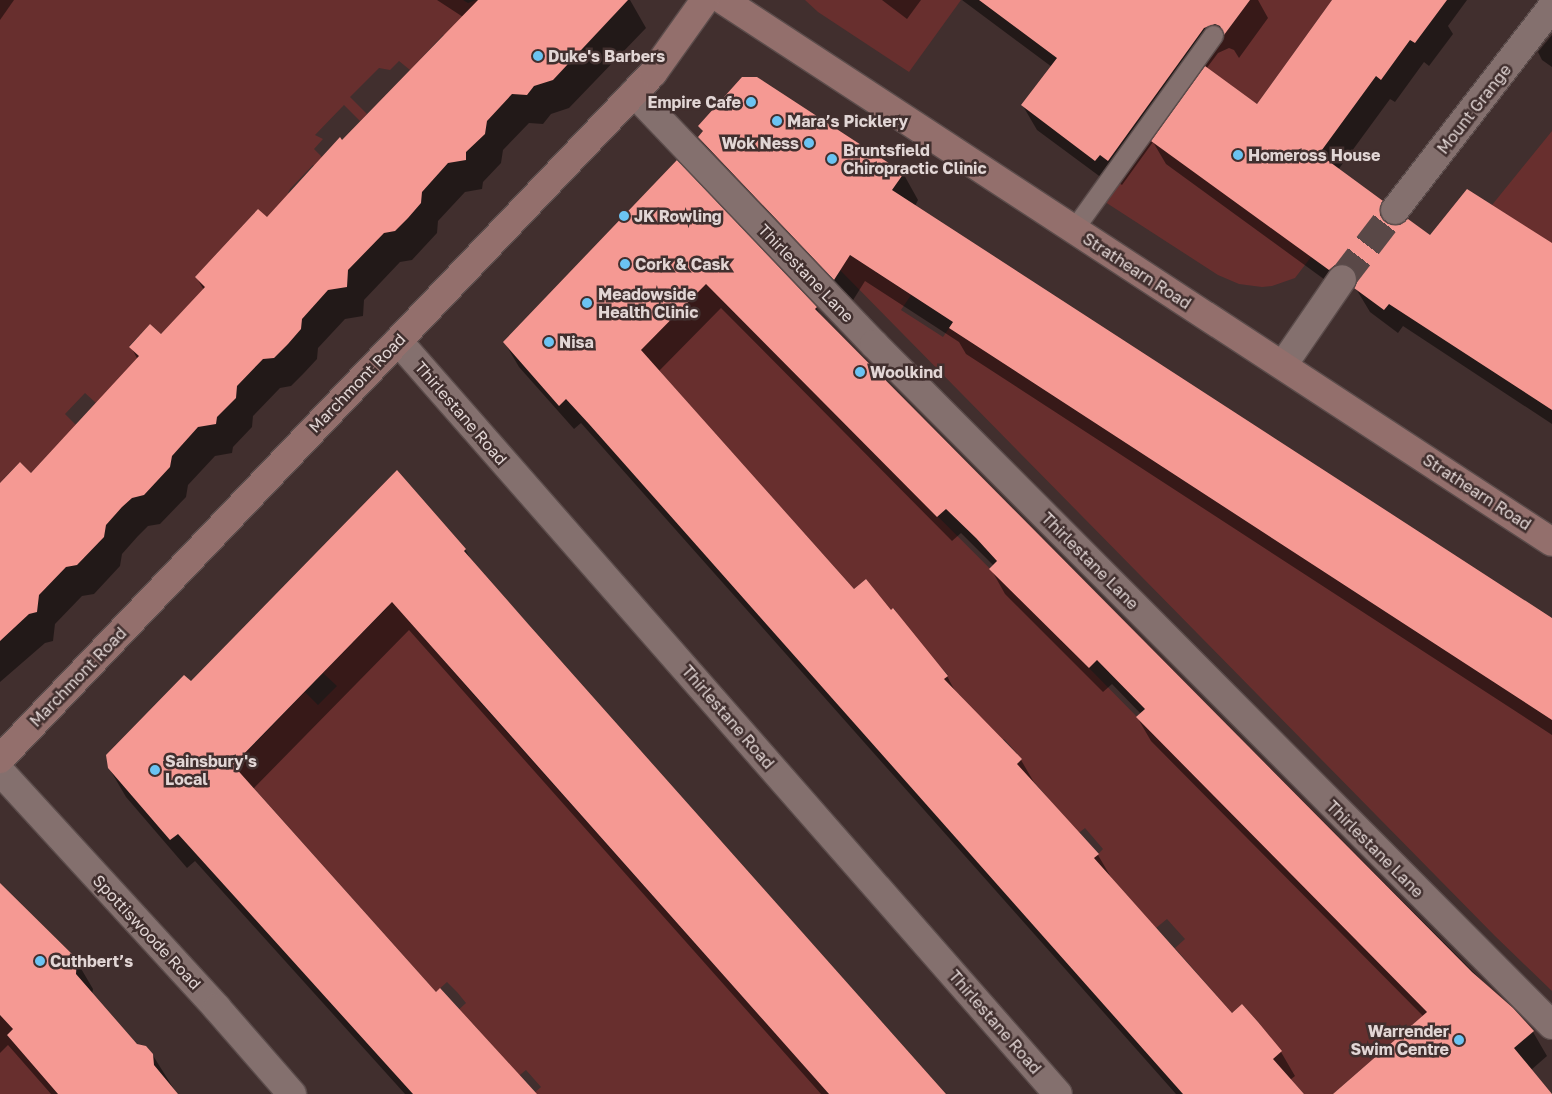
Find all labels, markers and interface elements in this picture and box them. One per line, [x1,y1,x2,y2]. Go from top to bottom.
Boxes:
place label: Duke's Barbers [548,46,665,66]
marker: Duke's Barbers [532,50,544,62]
street label: Mount Grange [1433,60,1515,158]
place label: Empire Cafe [648,92,741,112]
marker: Empire Cafe [745,96,757,108]
place label: Mara’s Picklery [787,111,908,131]
marker: Mara’s Picklery [771,115,783,127]
place label: Wok Ness [721,133,799,153]
marker: Wok Ness [803,137,815,149]
place label: Bruntsfield Chiropractic Clinic [843,140,987,178]
place label: Homeross House [1248,145,1380,165]
marker: Homeross House [1232,149,1244,161]
marker: Bruntsfield Chiropractic Clinic [825,152,839,166]
place label: JK Rowling [634,206,722,226]
marker: JK Rowling [618,210,630,222]
street label: Thirlestane Lane [754,220,858,326]
street label: Strathearn Road [1079,229,1195,313]
place label: Cork & Cask [635,254,730,274]
marker: Cork & Cask [619,258,631,270]
place label: Meadowside Health Clinic [598,284,698,322]
marker: Meadowside Health Clinic [580,296,594,310]
street label: Marchmont Road [305,329,409,437]
place label: Nisa [559,332,594,352]
marker: Nisa [543,336,555,348]
street label: Thirlestane Road [411,357,511,469]
place label: Woolkind [870,362,943,382]
marker: Woolkind [854,366,866,378]
street label: Strathearn Road [1419,450,1535,534]
street label: Thirlestane Lane [1038,509,1142,613]
street label: Marchmont Road [26,623,130,731]
street label: Thirlestane Road [678,661,778,773]
place label: Sainsbury's Local [165,751,257,789]
marker: Sainsbury's Local [149,764,161,776]
street label: Thirlestane Lane [1323,797,1427,901]
street label: Spottiswoode Road [89,871,205,993]
place label: Cuthbert’s [50,951,133,971]
marker: Cuthbert’s [34,955,46,967]
street label: Thirlestane Road [945,966,1045,1078]
place label: Warrender Swim Centre [1350,1021,1449,1059]
marker: Warrender Swim Centre [1453,1034,1465,1046]

